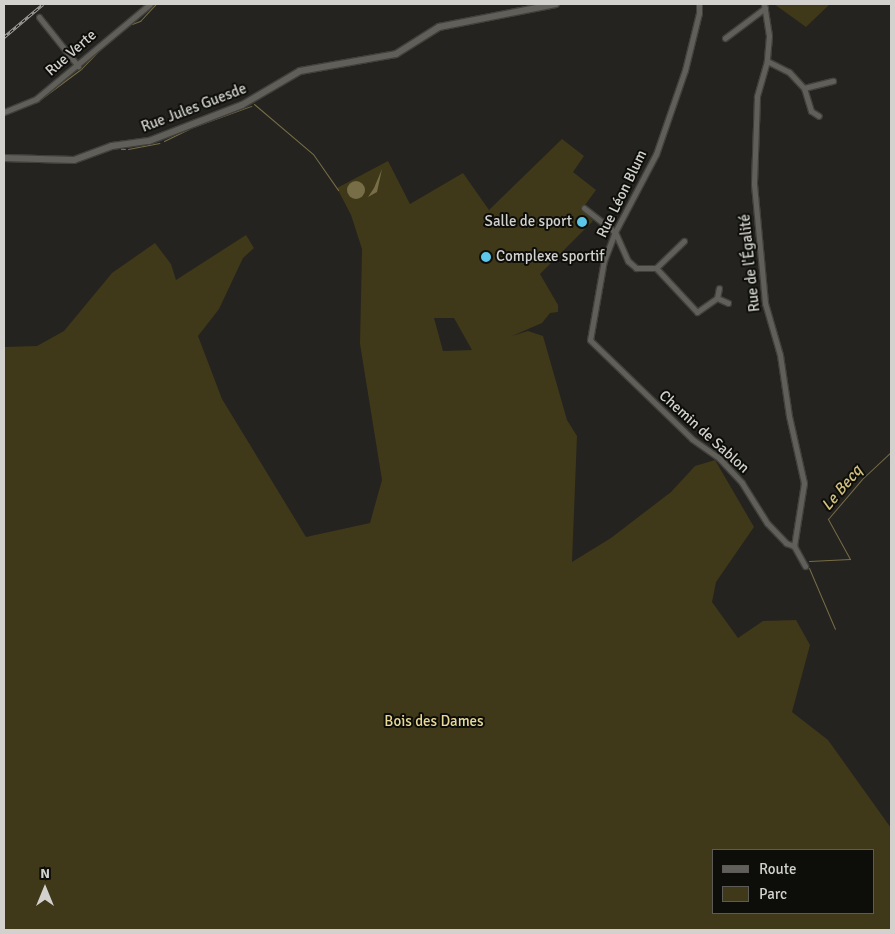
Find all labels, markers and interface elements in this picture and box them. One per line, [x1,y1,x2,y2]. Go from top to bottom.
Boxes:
street label: Rue Verte [42,26,100,80]
street label: Rue Jules Guesde [139,80,249,136]
street label: Rue Léon Blum [593,147,651,241]
place label: Salle de sport [485,213,572,231]
street label: Rue de l'Égalité [736,213,764,313]
marker: Salle de sport [576,216,588,228]
place label: Complexe sportif [496,248,604,266]
marker: Complexe sportif [480,251,492,263]
street label: Chemin de Sablon [655,387,753,477]
water label: Le Becq [818,461,866,515]
park label: Bois des Dames [384,713,484,731]
legend [712,849,875,914]
text: Route [759,860,796,878]
north arrow [20,864,70,914]
text: N [40,865,50,882]
text: Parc [759,885,787,903]

